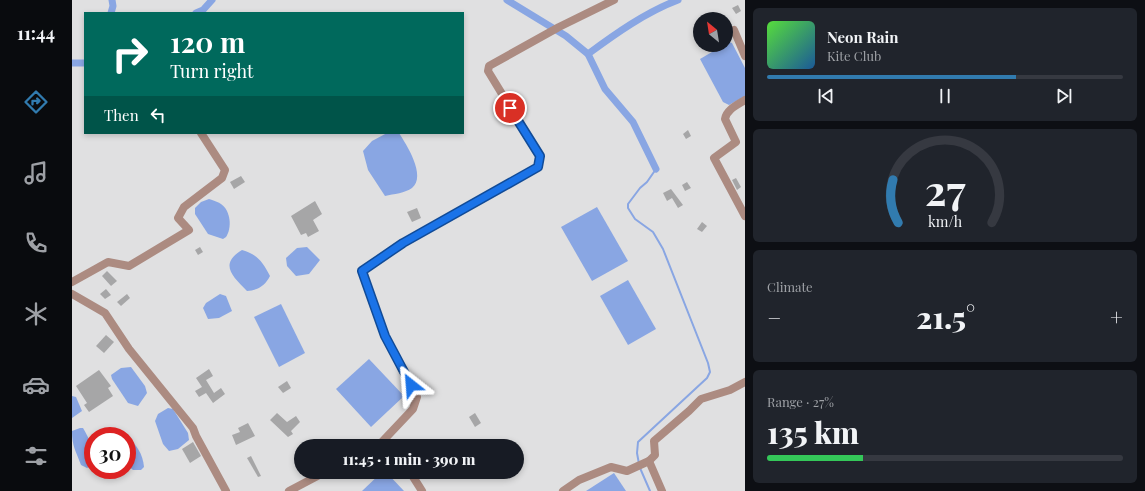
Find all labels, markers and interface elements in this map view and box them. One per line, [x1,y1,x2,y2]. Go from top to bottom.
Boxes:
north arrow [693,12,733,52]
map controls [693,12,733,52]
text: 11:44 [17,21,55,45]
text: 120 m [170,23,245,60]
text: Neon Rain [827,27,898,47]
icon: right [104,28,156,80]
text: Kite Club [827,47,881,64]
text: Turn right [170,59,253,83]
icon: previous [815,85,837,107]
icon: pause [934,85,956,107]
icon: next [1053,85,1075,107]
icon: directions [22,88,50,116]
pin [493,91,527,125]
icon: arrive [499,97,521,119]
icon: left [147,104,169,126]
text: Then [104,105,139,125]
icon: music [22,159,50,187]
text: 27 [925,161,965,216]
text: km/h [928,212,963,231]
icon: phone [22,229,50,257]
text: Climate [767,278,813,295]
text: 21.5° [916,297,975,337]
icon: climate [22,300,50,328]
text: − [767,302,781,332]
text: + [1110,302,1123,332]
position arrow [390,364,432,406]
icon: car [22,371,50,399]
text: Range · 27% [767,393,834,410]
text: 135 km [767,412,859,452]
speed limit sign: 30 [84,427,136,479]
icon: filters [22,442,50,470]
text: 11:45 · 1 min · 390 m [342,449,476,469]

